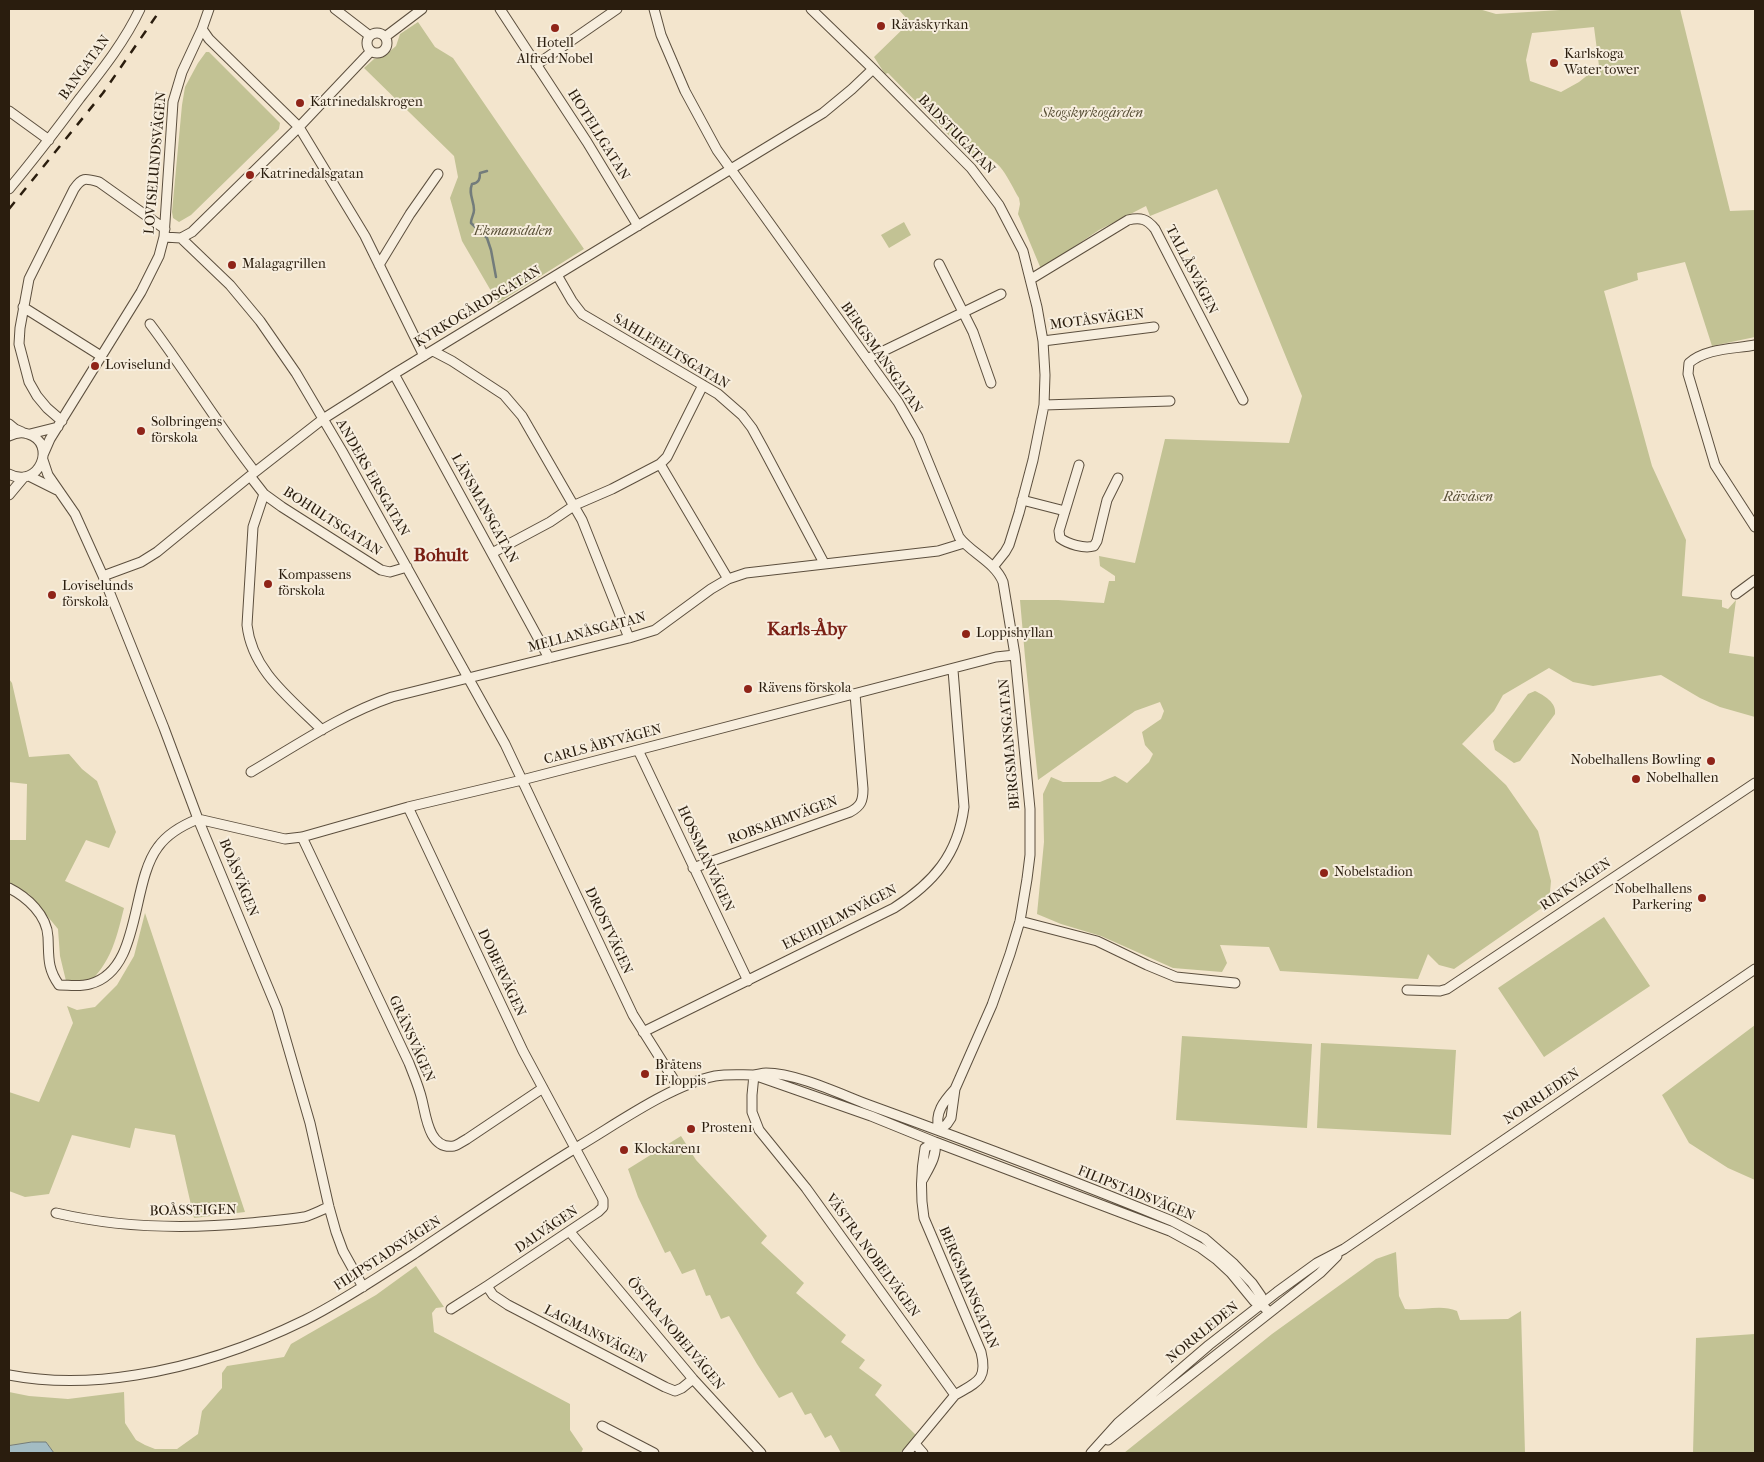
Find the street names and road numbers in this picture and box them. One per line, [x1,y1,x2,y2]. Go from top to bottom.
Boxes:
street label: BANGATAN [56,32,114,104]
street label: HOTELLGATAN [563,86,633,184]
street label: LOVISELUNDSVÄGEN [141,91,171,235]
street label: BADSTUGATAN [914,92,998,178]
street label: TALLÅSVÄGEN [1161,223,1221,317]
street label: KYRKOGÅRDSGATAN [412,263,544,351]
street label: BERGSMANSGATAN [836,299,926,417]
street label: MOTÅSVÄGEN [1049,306,1145,334]
street label: SAHLEFELTSGATAN [610,311,732,393]
street label: ANDERS ERSGATAN [332,416,412,540]
street label: LÄNSMANSGATAN [447,451,521,567]
street label: BOHULTSGATAN [280,484,384,560]
street label: MELLANÅSGATAN [526,609,648,657]
street label: BERGSMANSGATAN [996,678,1024,810]
street label: CARLS ÅBYVÄGEN [542,721,664,769]
street label: ROBSAHMVÄGEN [726,793,840,849]
street label: HOSSMANVÄGEN [673,803,737,915]
street label: BOÅSVÄGEN [215,837,261,919]
street label: RINKVÄGEN [1537,855,1615,915]
street label: EKEHJELMSVÄGEN [780,882,900,954]
street label: DROSTVÄGEN [580,885,636,977]
street label: DOBERVÄGEN [473,927,529,1019]
street label: GRÄNSVÄGEN [384,993,438,1085]
street label: NORRLEDEN [1501,1065,1583,1129]
street label: FILIPSTADSVÄGEN [1075,1163,1197,1225]
street label: VÄSTRA NOBELVÄGEN [821,1191,923,1321]
street label: BOÅSSTIGEN [149,1202,237,1220]
street label: DALVÄGEN [512,1203,582,1257]
street label: FILIPSTADSVÄGEN [331,1213,445,1295]
street label: BERGSMANSGATAN [935,1224,1001,1352]
street label: ÖSTRA NOBELVÄGEN [623,1274,727,1394]
street label: NORRLEDEN [1163,1299,1243,1367]
street label: LAGMANSVÄGEN [541,1302,649,1368]

